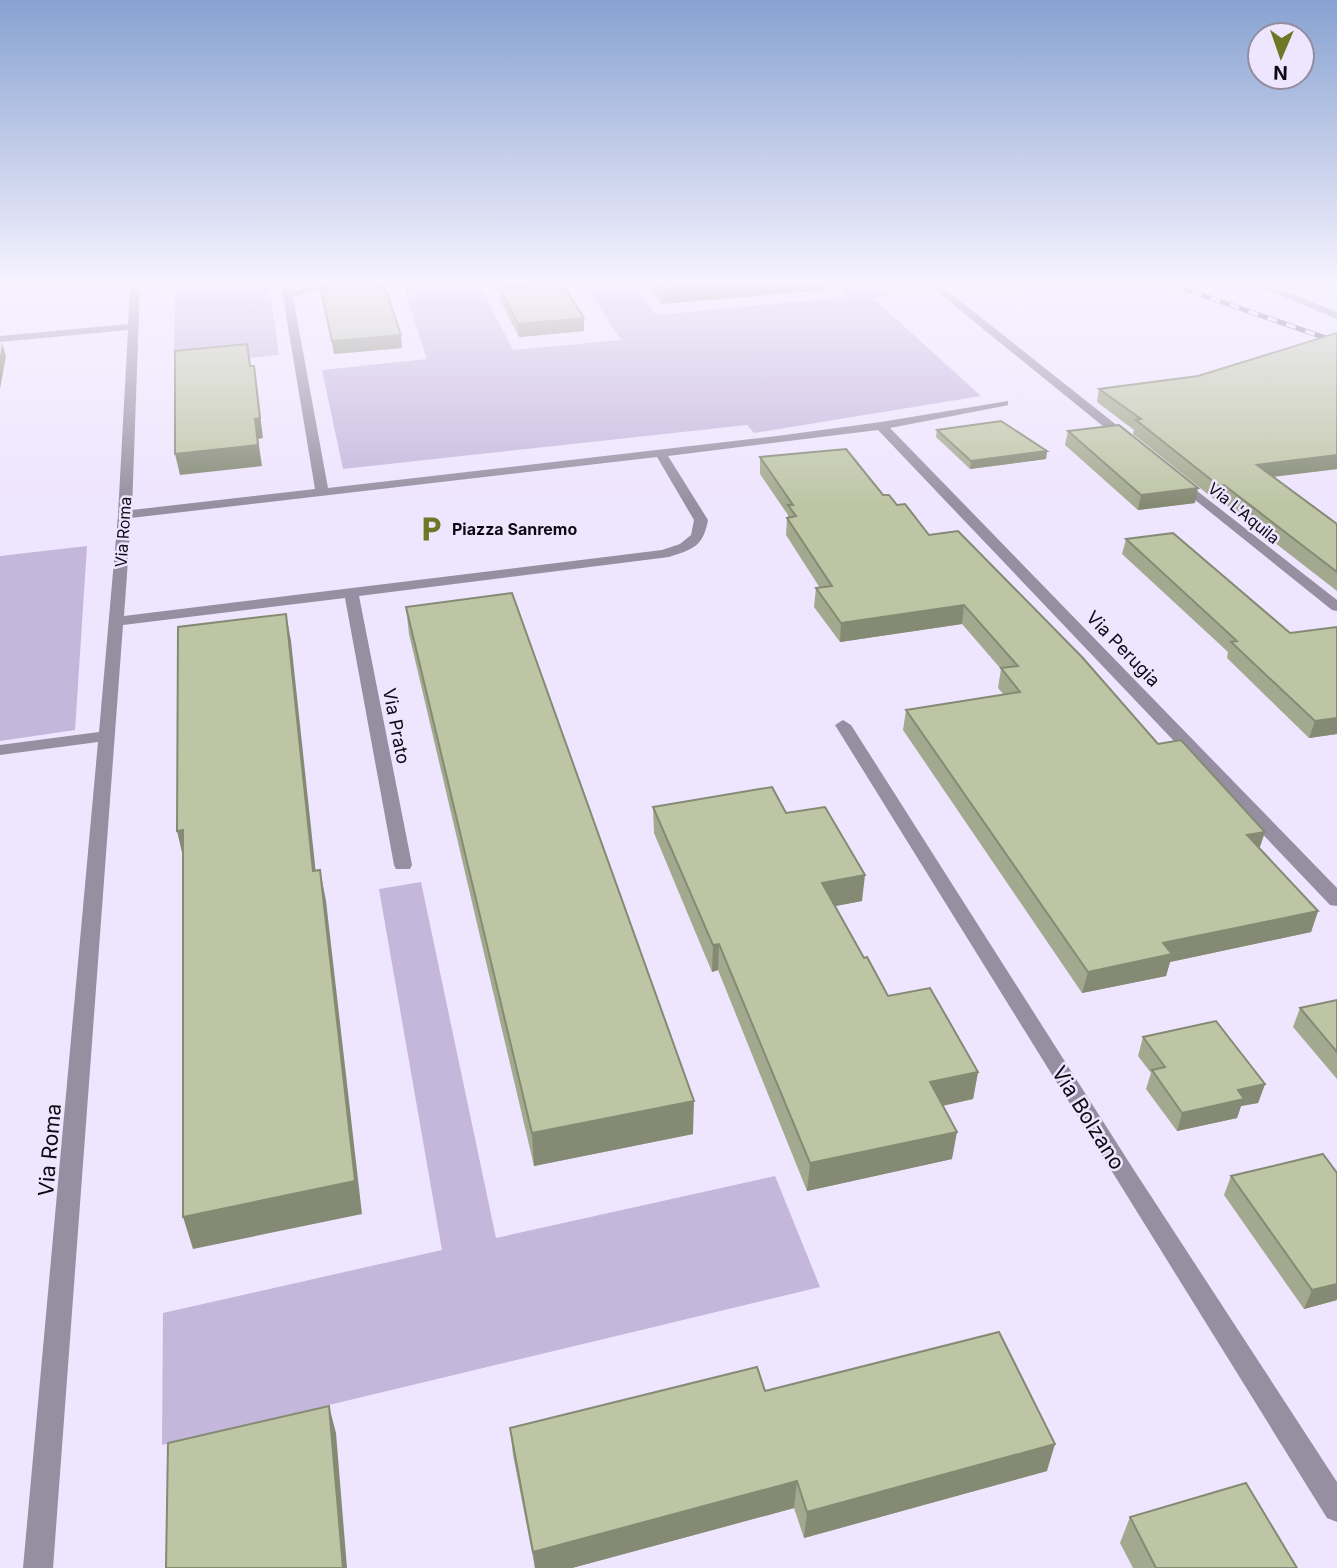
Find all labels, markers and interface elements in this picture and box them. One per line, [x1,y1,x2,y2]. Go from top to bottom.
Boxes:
north arrow [1246,21,1316,91]
text: N [1273,61,1288,84]
street label: Via L'Aquila [1204,478,1284,548]
street label: Via Roma [111,496,135,568]
parking icon: Piazza Sanremo [416,514,446,544]
place label: Piazza Sanremo [452,519,577,539]
street label: Via Perugia [1082,607,1165,691]
street label: Via Prato [379,686,414,766]
street label: Via Bolzano [1047,1061,1130,1174]
street label: Via Roma [33,1102,66,1198]

